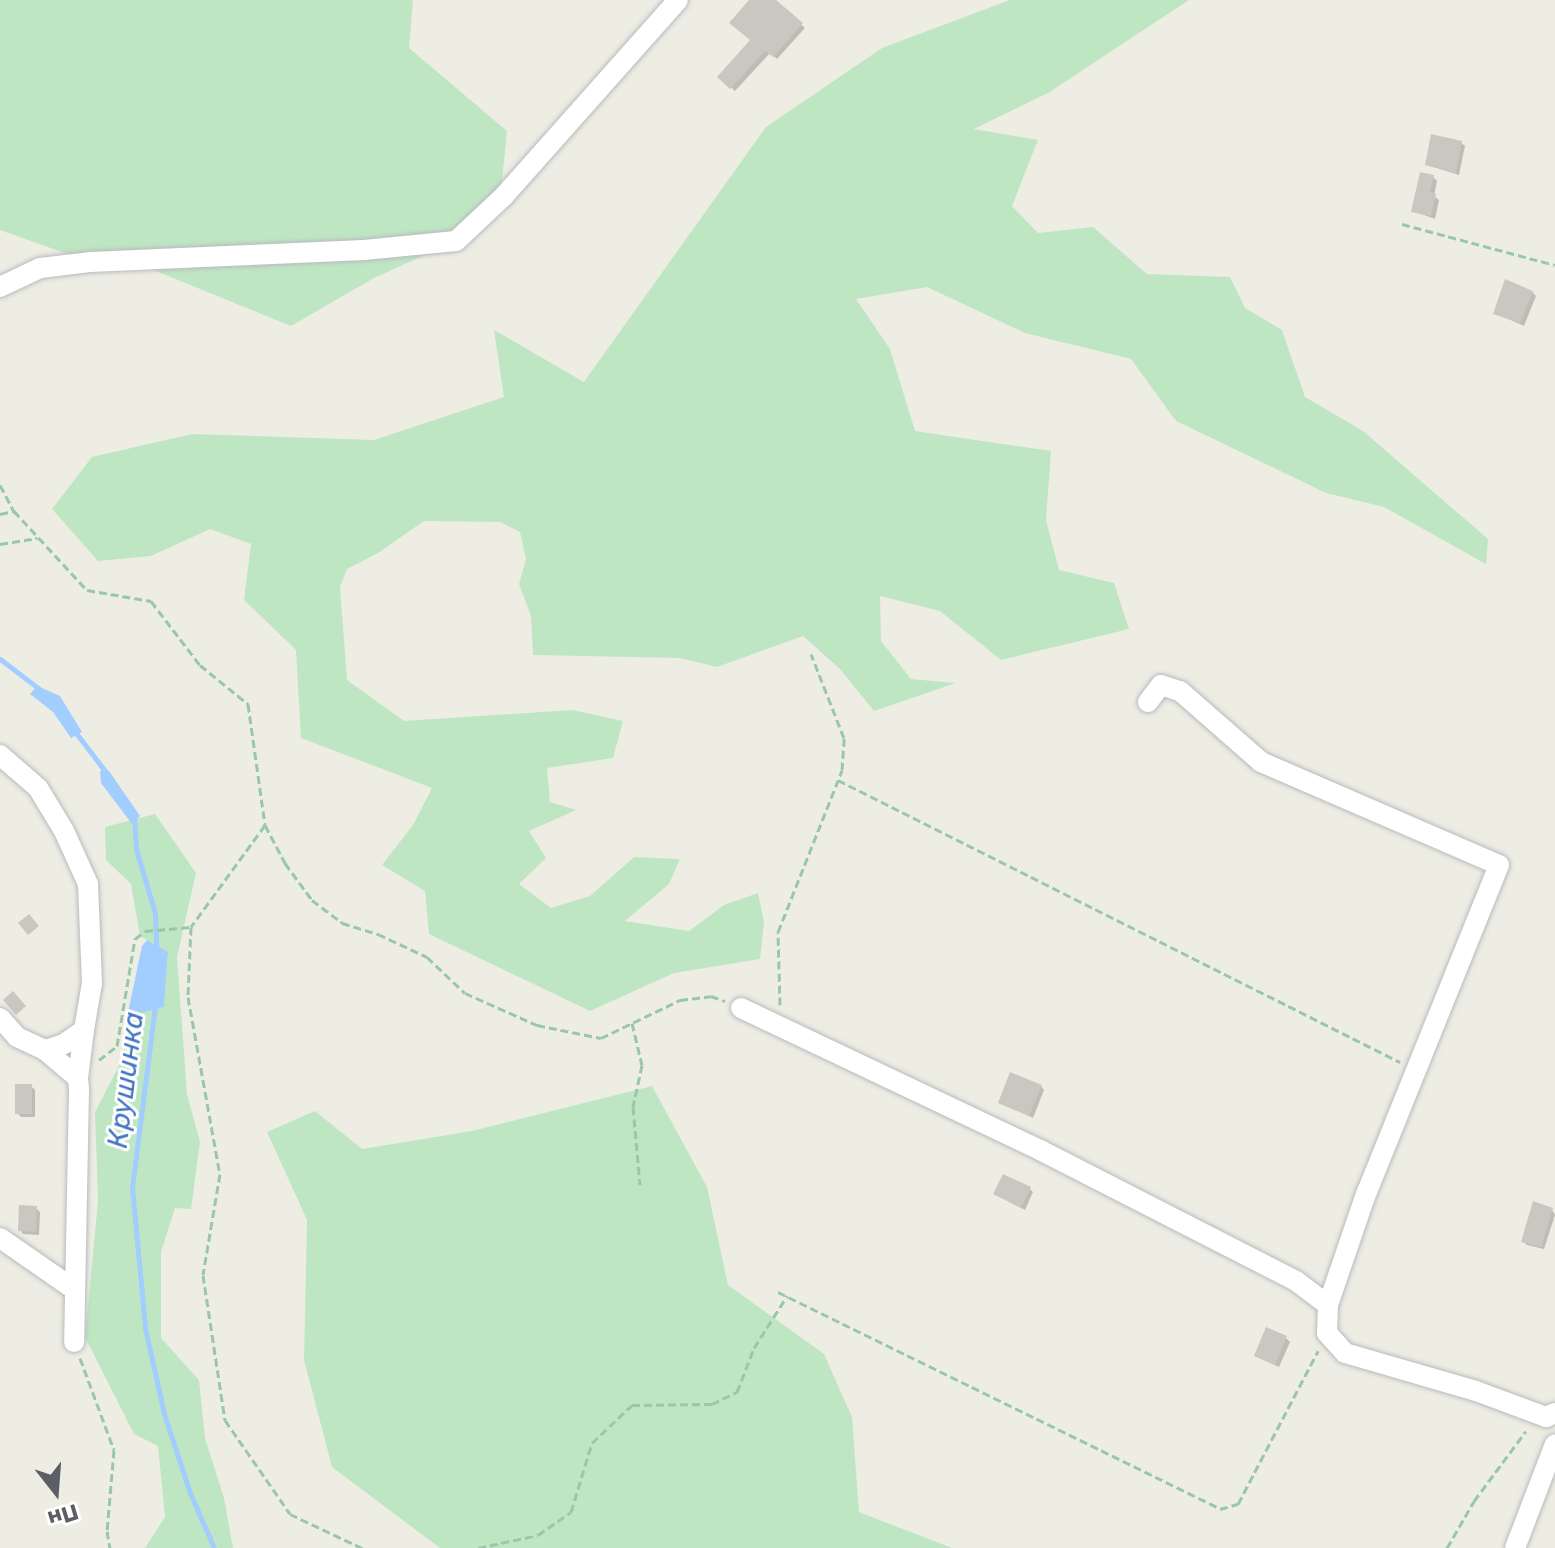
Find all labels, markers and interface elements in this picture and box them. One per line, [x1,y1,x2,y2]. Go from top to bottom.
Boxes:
water label: Крушинка [101,1010,151,1150]
north arrow [16,1452,96,1532]
text: Пн [45,1498,82,1533]

